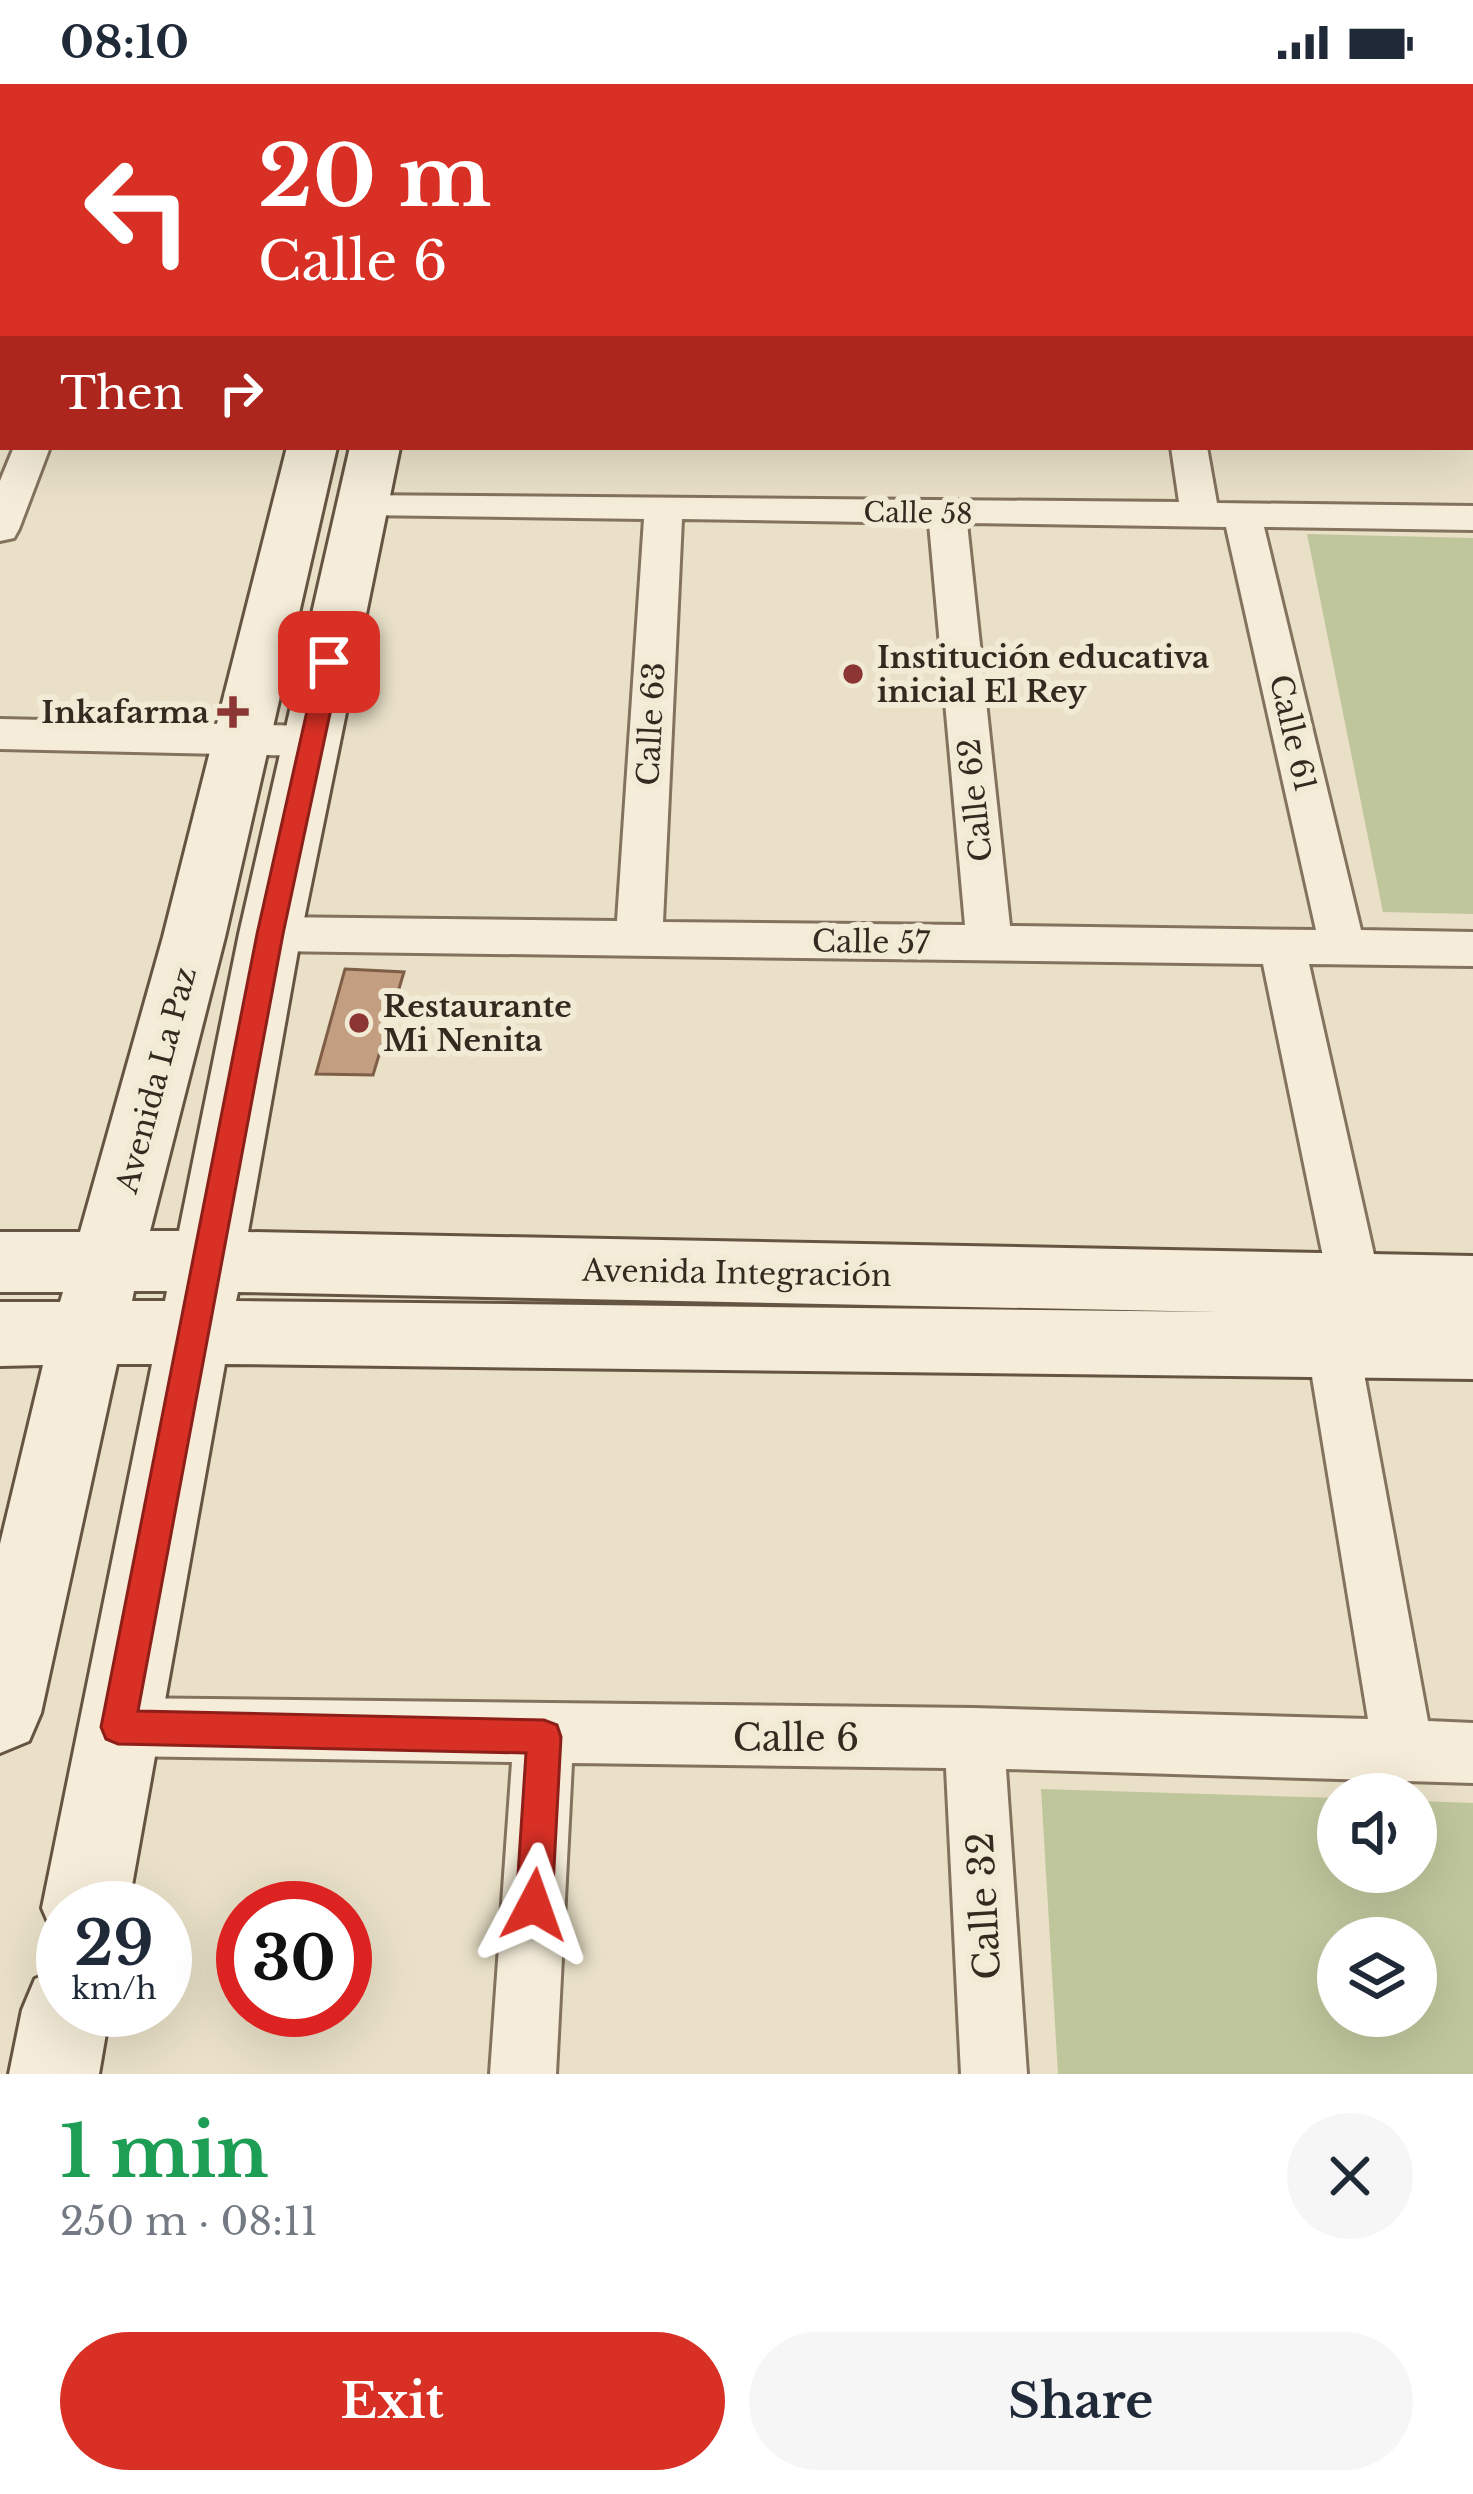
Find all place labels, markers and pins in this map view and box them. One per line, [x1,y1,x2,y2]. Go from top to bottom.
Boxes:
pin [278,611,380,713]
place label: Institución educativa inicial El Rey [877,639,1209,710]
marker: Institución educativa inicial El Rey [840,661,866,687]
place label: Inkafarma [41,694,209,731]
marker: Inkafarma [220,699,246,725]
place label: Restaurante Mi Nenita [383,988,572,1059]
marker: Restaurante Mi Nenita [346,1010,372,1036]

